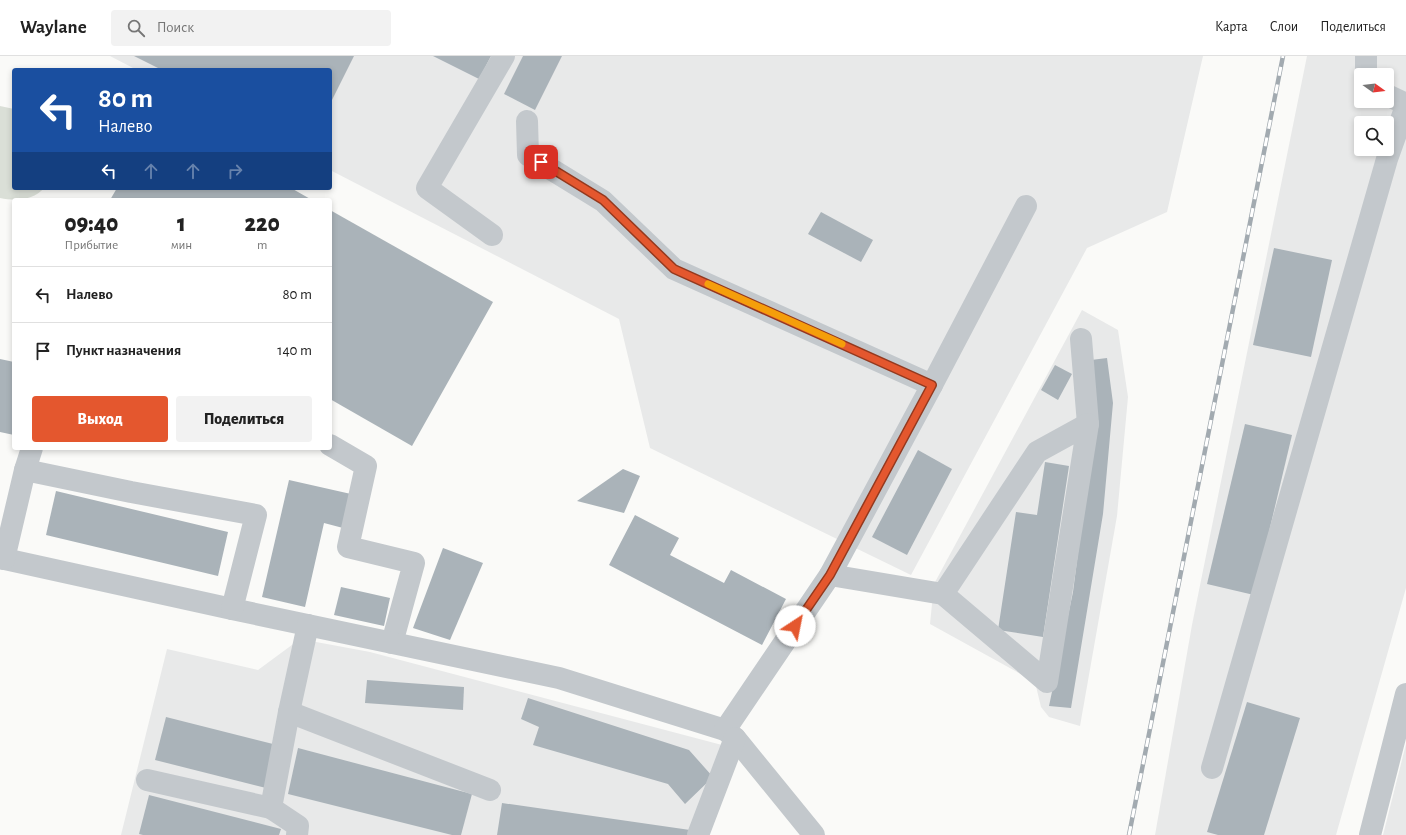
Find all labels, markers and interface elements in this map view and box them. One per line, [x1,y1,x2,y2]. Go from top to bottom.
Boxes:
search box [111,10,391,46]
icon: search [125,17,147,39]
text: Waylane [20,18,87,37]
text: Поиск [157,20,194,35]
text: Карта [1215,20,1248,34]
text: Слои [1270,20,1298,34]
text: Поделиться [1320,20,1386,34]
north arrow [1354,68,1394,108]
map controls [1354,68,1394,156]
icon: left [32,84,84,136]
text: 80 m [98,85,153,113]
button: search [1354,116,1394,156]
text: Налево [98,118,152,136]
pin [524,145,558,179]
icon: arrive [530,151,552,173]
icon: left [98,160,120,182]
icon: ahead [140,160,162,182]
icon: ahead [182,160,204,182]
icon: right [224,160,246,182]
text: 09:40 [64,212,119,236]
text: 1 [177,212,186,236]
text: 220 [244,212,280,236]
text: Прибытие [65,239,118,252]
text: мин [171,239,192,252]
text: m [257,239,267,252]
icon: left [32,284,54,306]
text: Налево [66,287,113,302]
text: 80 m [282,287,312,302]
icon: arrive [32,340,54,362]
text: Пункт назначения [66,343,181,358]
text: 140 m [277,343,312,358]
button: Выход [32,396,168,442]
button: Поделиться [176,396,312,442]
position arrow [774,605,816,647]

